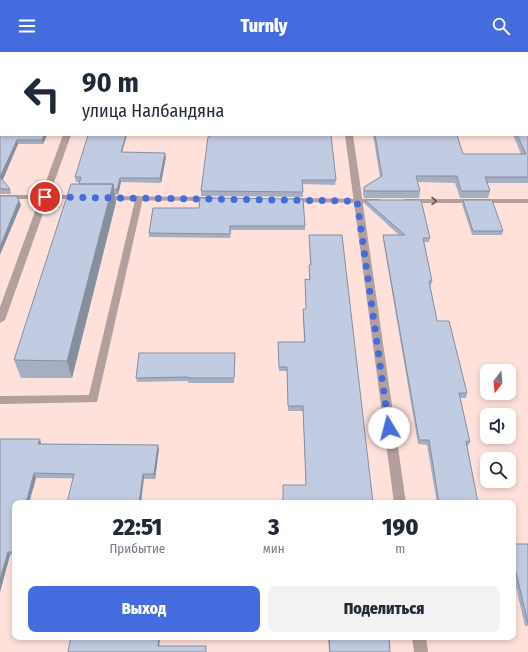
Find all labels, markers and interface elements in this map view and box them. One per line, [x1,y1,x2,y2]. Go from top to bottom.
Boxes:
icon: menu [16,15,38,37]
text: Turnly [240,15,288,37]
icon: search [490,15,512,37]
text: 90 m [82,66,139,99]
icon: left [16,68,68,120]
text: улица Налбандяна [82,100,224,122]
pin [28,180,62,214]
icon: arrive [34,186,56,208]
one-way arrow [431,197,437,205]
north arrow [480,364,516,400]
map controls [480,364,516,488]
position arrow [368,407,410,449]
button: sound [480,408,516,444]
button: search [480,452,516,488]
text: 22:51 [113,513,162,541]
text: 3 [268,513,279,541]
text: 190 [382,513,418,541]
text: Прибытие [109,541,165,556]
text: мин [263,541,285,556]
text: m [395,541,405,556]
button: Выход [28,586,260,632]
button: Поделиться [268,586,500,632]

